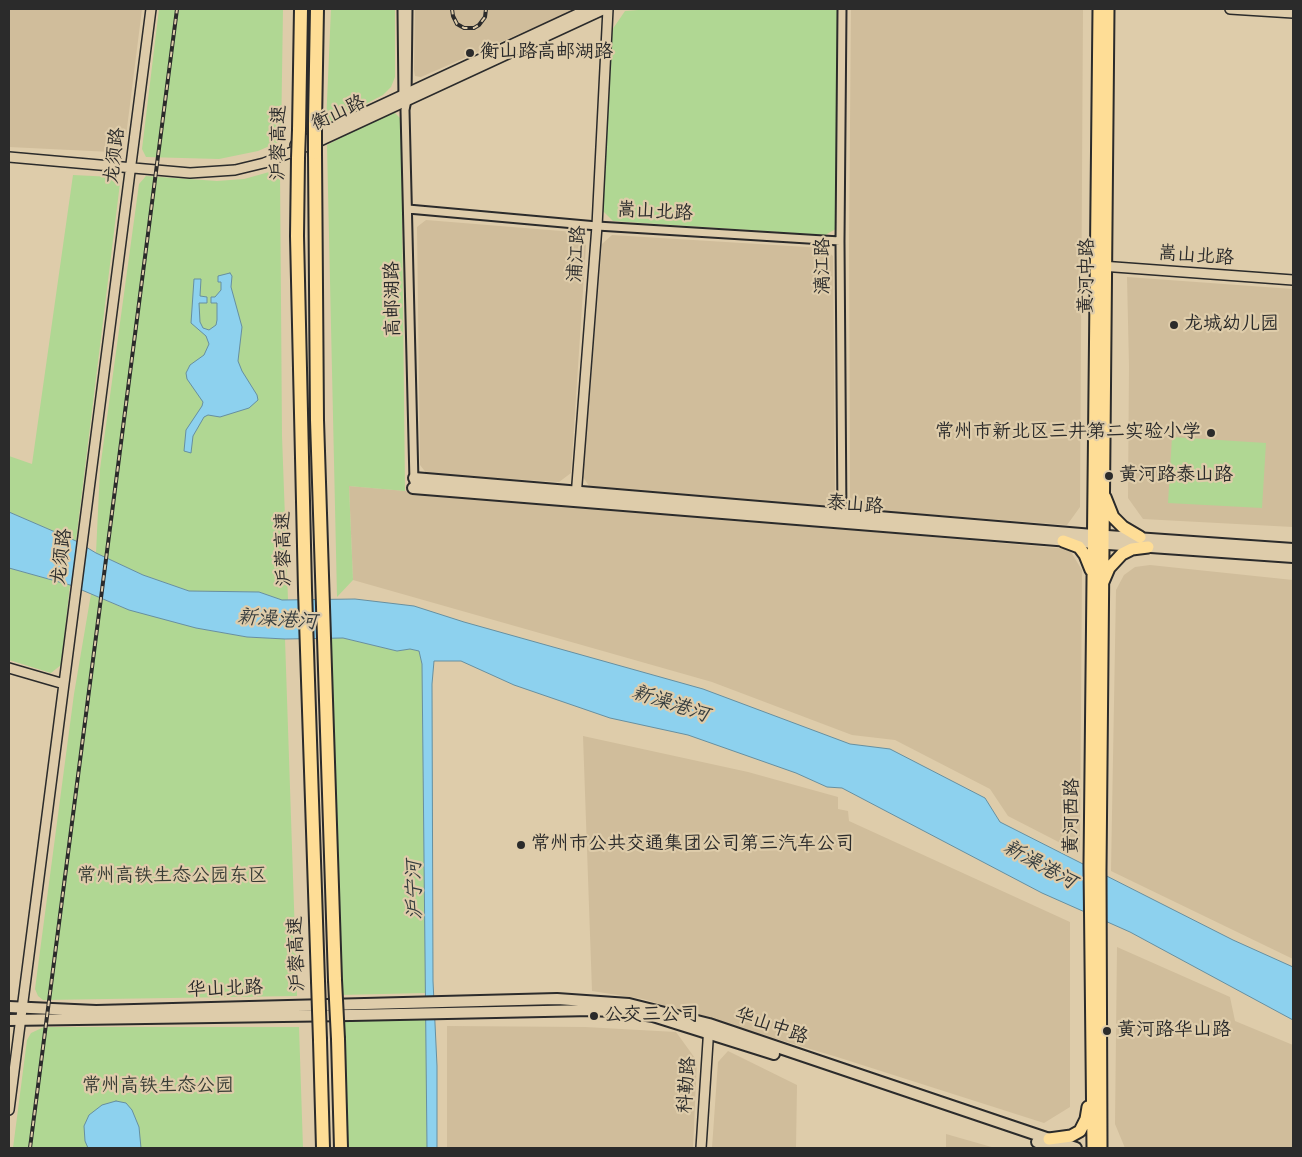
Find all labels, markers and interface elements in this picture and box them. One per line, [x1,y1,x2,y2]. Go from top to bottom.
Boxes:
place label: 衡山路高邮湖路 [480,42,613,64]
marker: 衡山路高邮湖路 [464,47,476,59]
street label: 衡山路 [308,92,370,136]
street label: 沪蓉高速 [268,105,292,181]
street label: 龙须路 [101,126,131,186]
street label: 嵩山北路 [616,200,694,226]
street label: 浦江路 [565,225,591,283]
street label: 漓江路 [813,238,835,294]
street label: 黄河中路 [1076,238,1100,314]
street label: 嵩山北路 [1157,243,1235,271]
street label: 高邮湖路 [382,261,406,337]
place label: 龙城幼儿园 [1184,314,1279,336]
marker: 龙城幼儿园 [1168,319,1180,331]
place label: 常州市新北区三井第二实验小学 [935,422,1201,444]
marker: 常州市新北区三井第二实验小学 [1205,427,1217,439]
place label: 黄河路泰山路 [1119,465,1233,487]
marker: 黄河路泰山路 [1103,470,1115,482]
street label: 泰山路 [826,492,884,520]
street label: 沪蓉高速 [273,511,297,587]
street label: 龙须路 [48,527,78,587]
water label: 新澡港河 [236,606,318,636]
water label: 新澡港河 [628,681,712,729]
street label: 黄河西路 [1061,778,1085,854]
place label: 常州市公共交通集团公司第三汽车公司 [531,834,854,856]
water label: 新澡港河 [998,836,1080,896]
marker: 常州市公共交通集团公司第三汽车公司 [515,839,527,851]
water label: 沪宁河 [403,860,429,920]
park label: 常州高铁生态公园东区 [77,866,267,888]
street label: 沪蓉高速 [285,916,311,992]
street label: 华山北路 [187,977,263,1003]
street label: 华山中路 [731,1004,811,1050]
place label: 公交三公司 [604,1005,699,1027]
marker: 公交三公司 [588,1010,600,1022]
place label: 黄河路华山路 [1117,1020,1231,1042]
marker: 黄河路华山路 [1101,1025,1113,1037]
street label: 科勒路 [675,1056,701,1114]
park label: 常州高铁生态公园 [82,1076,234,1098]

